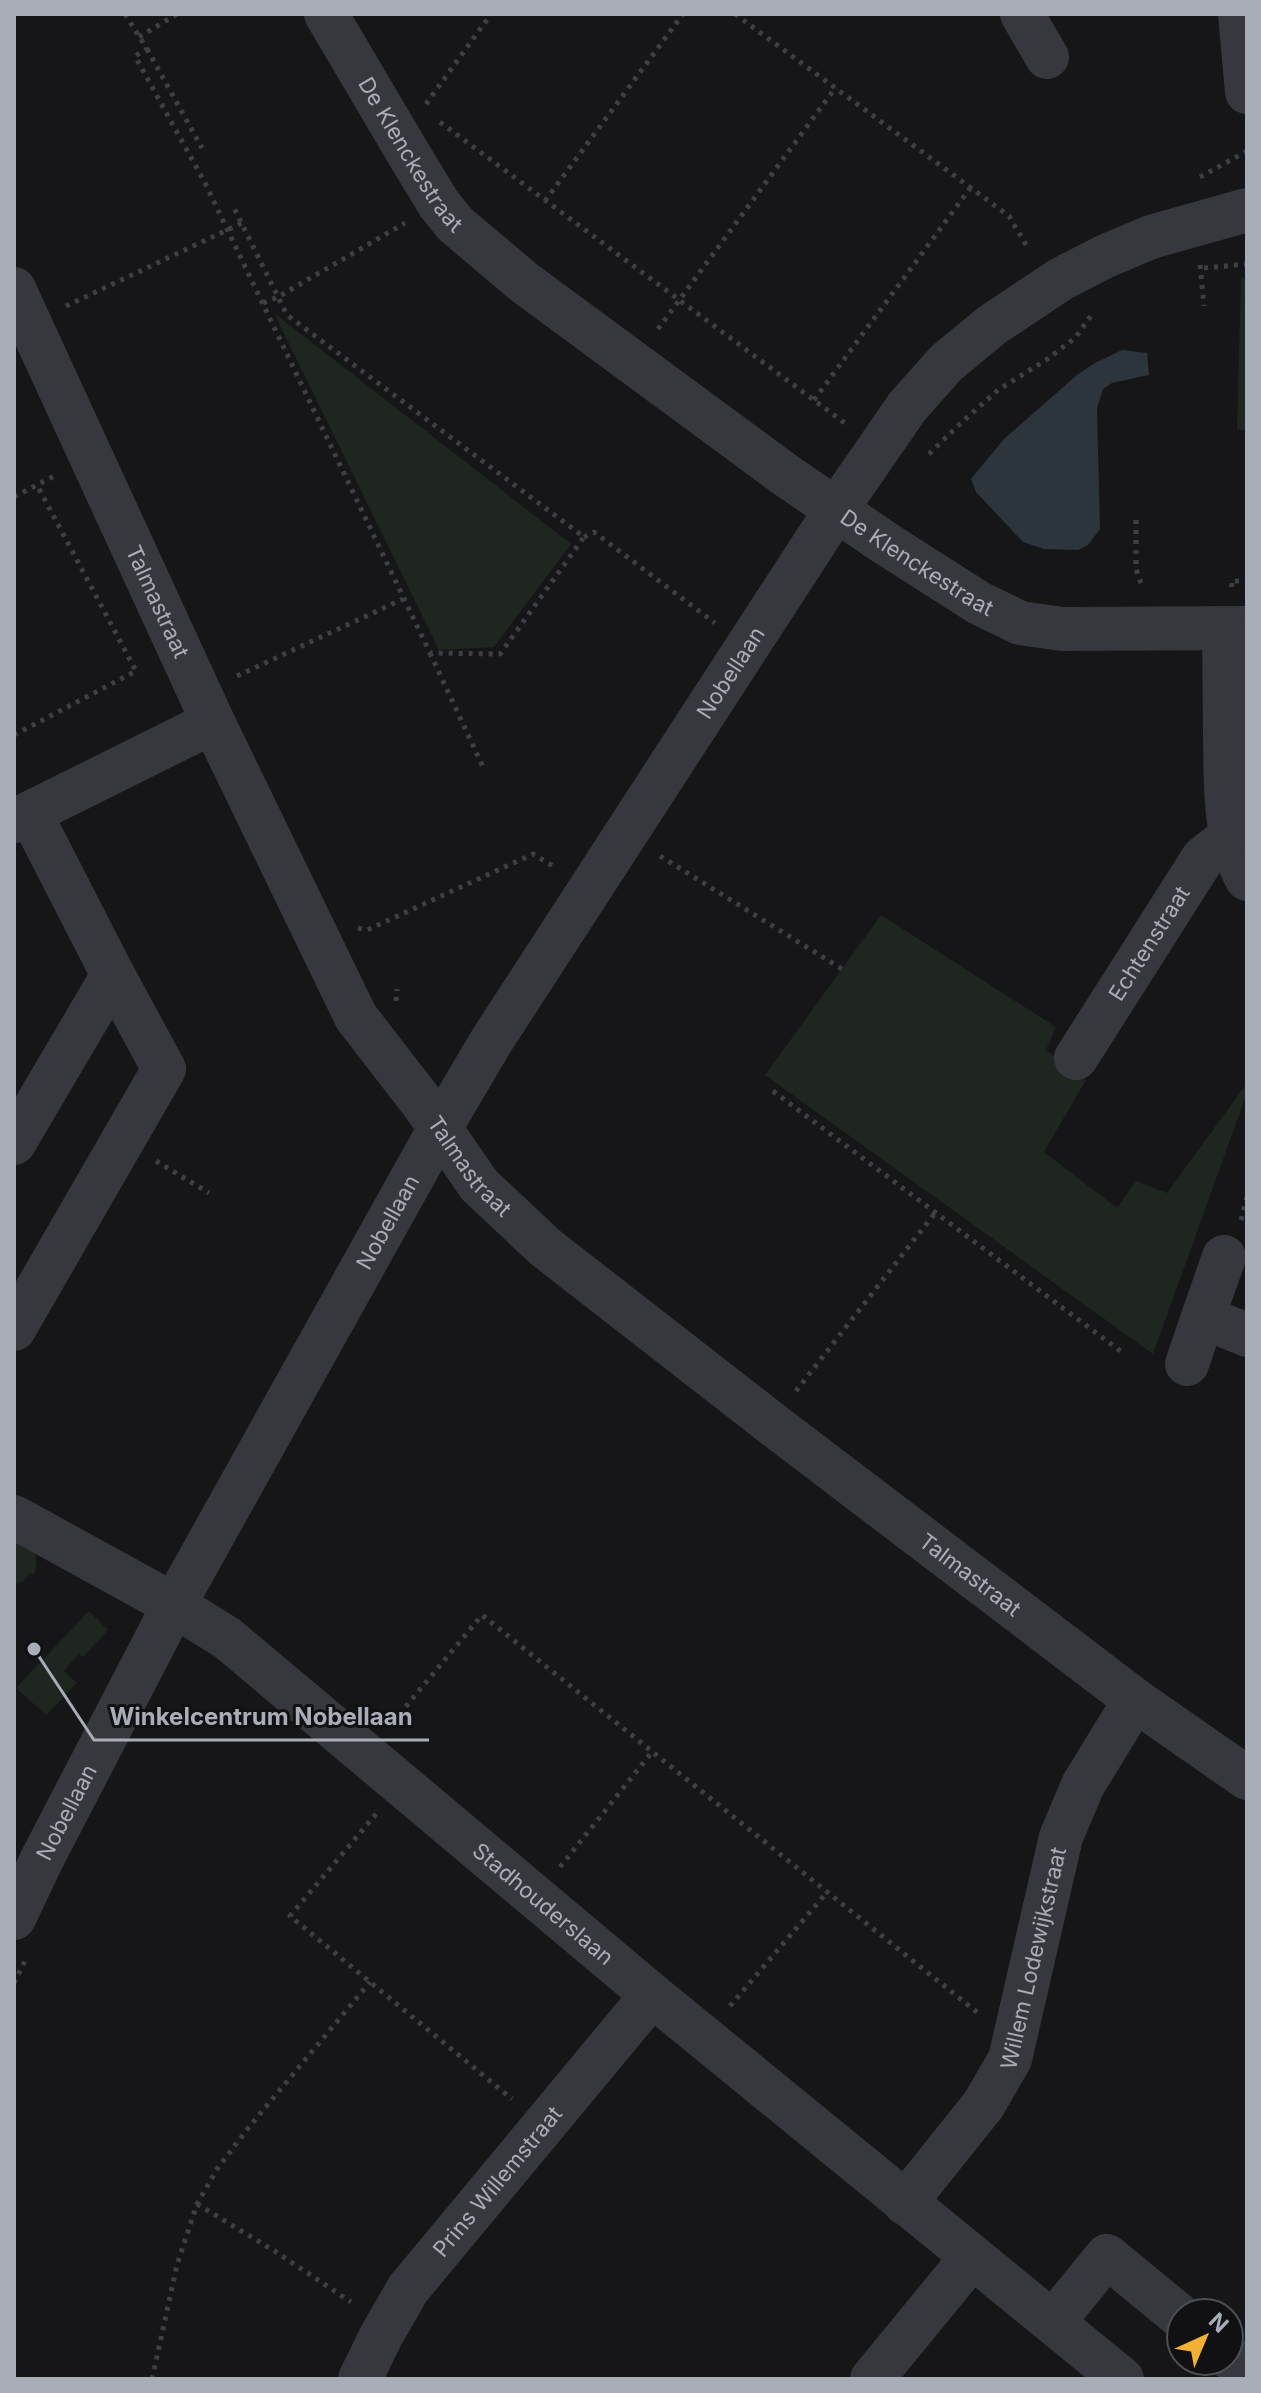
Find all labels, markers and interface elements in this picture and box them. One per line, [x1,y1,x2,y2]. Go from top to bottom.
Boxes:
street label: De Klenckestraat [353,72,468,238]
street label: De Klenckestraat [836,504,998,621]
street label: Talmastraat [121,541,195,662]
street label: Nobellaan [691,622,770,723]
street label: Echtenstraat [1103,881,1195,1005]
street label: Talmastraat [422,1111,517,1222]
street label: Nobellaan [351,1170,424,1274]
street label: Talmastraat [914,1528,1026,1622]
callout: Winkelcentrum Nobellaan [94,1692,429,1740]
text: Winkelcentrum Nobellaan [109,1702,413,1731]
street label: Nobellaan [31,1760,102,1865]
street label: Stadhouderslaan [468,1837,619,1970]
street label: Willem Lodewijkstraat [995,1845,1071,2072]
street label: Prins Willemstraat [427,2101,567,2262]
north arrow [1165,2297,1245,2377]
text: N [1204,2307,1234,2338]

